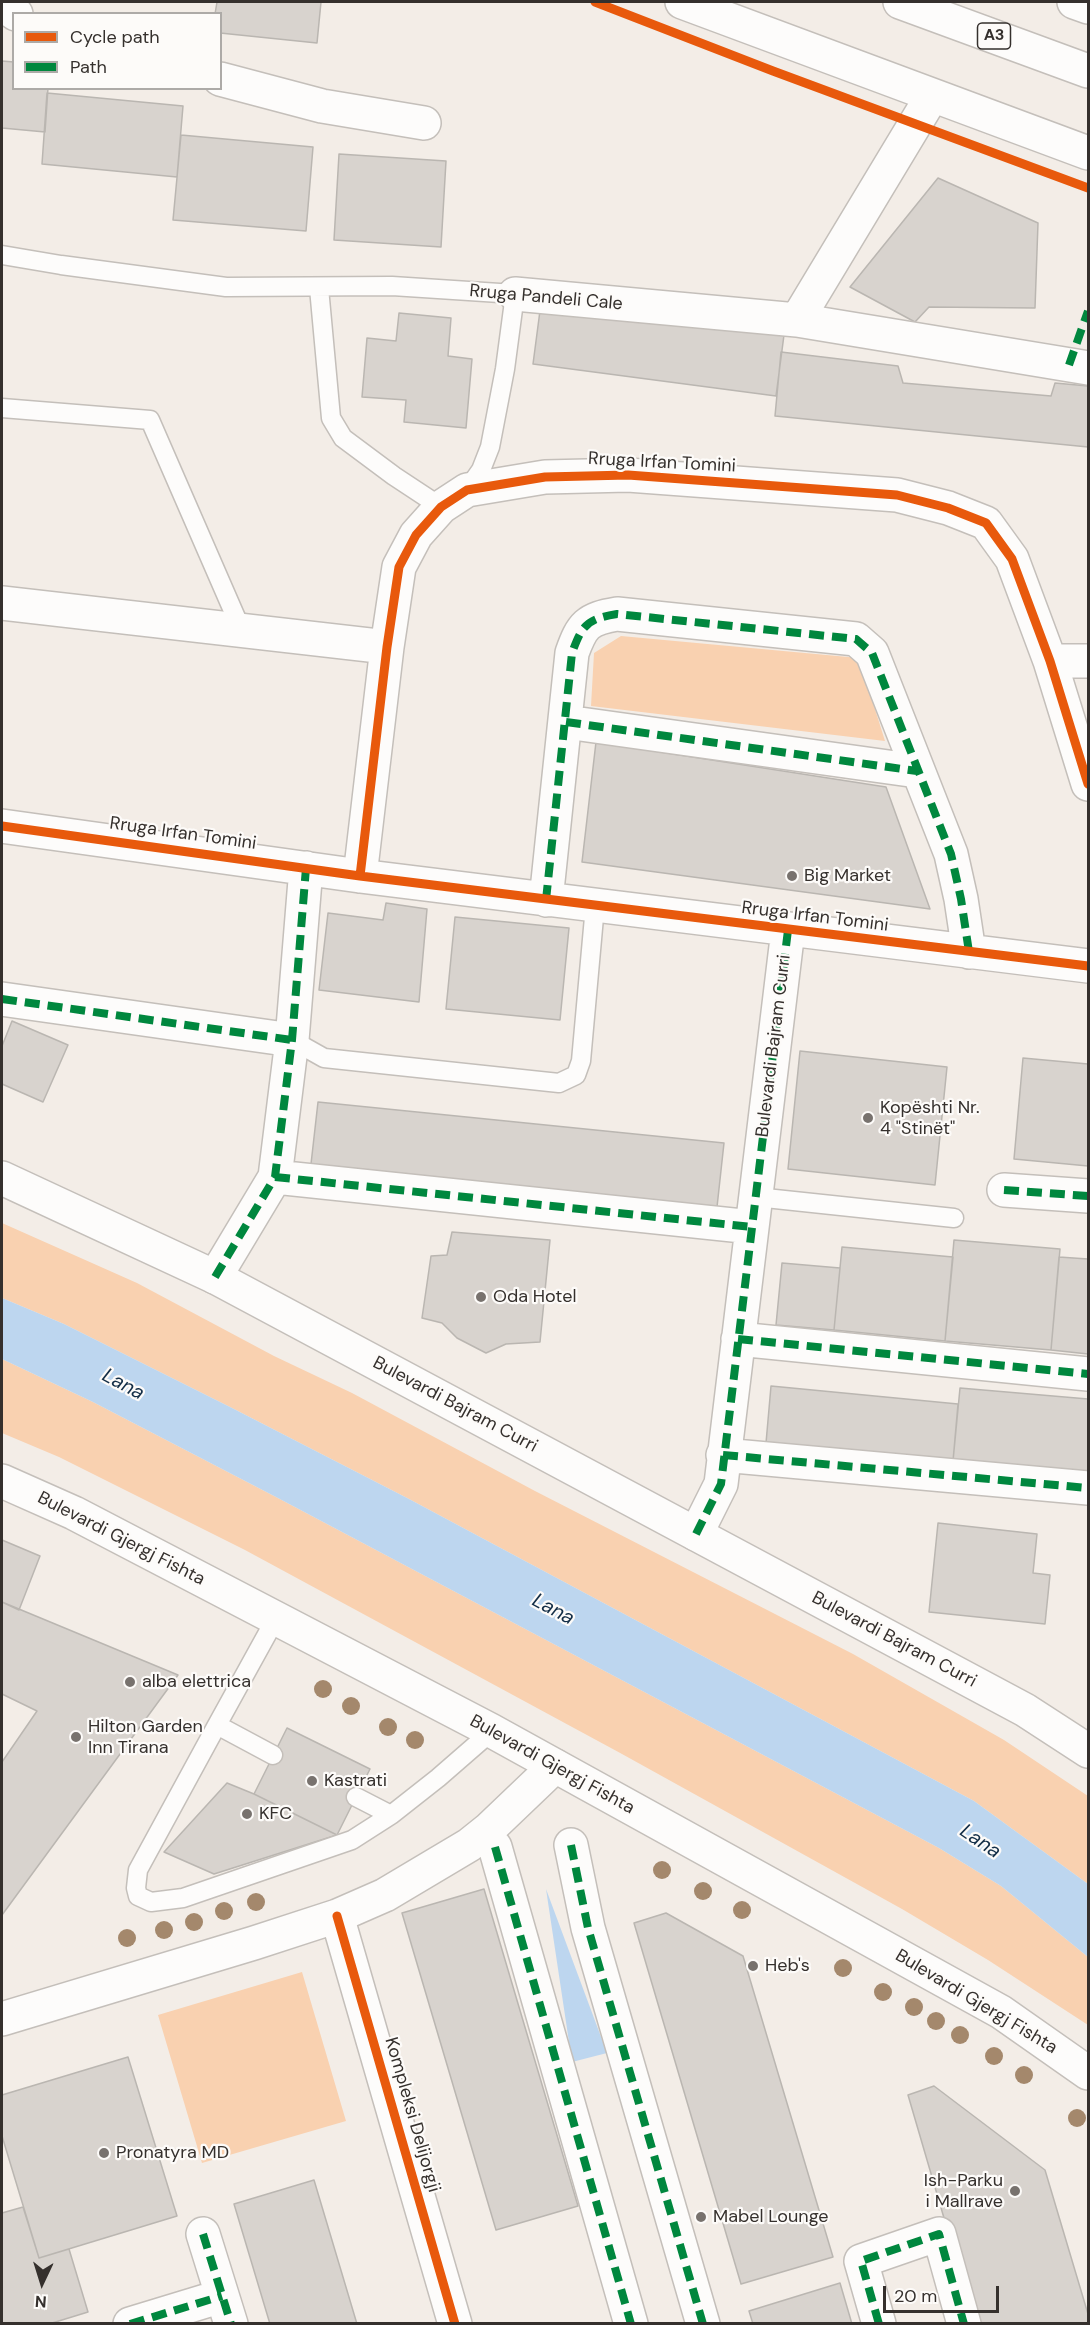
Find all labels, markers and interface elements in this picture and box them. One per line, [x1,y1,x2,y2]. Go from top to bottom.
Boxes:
legend [12,12,222,90]
road number: A3 [978,23,1010,49]
text: Cycle path [70,25,160,49]
text: Path [70,55,107,79]
street label: Rruga Pandeli Cale [468,281,624,315]
street label: Rruga Irfan Tomini [588,448,736,478]
street label: Rruga Irfan Tomini [108,813,258,855]
place label: Big Market [804,865,891,887]
marker: Big Market [785,869,799,883]
street label: Rruga Irfan Tomini [740,897,890,937]
street label: Bulevardi Bajram Curri [752,953,796,1139]
place label: Kopështi Nr. 4 "Stinët" [880,1097,980,1140]
marker: Kopështi Nr. 4 "Stinët" [861,1111,875,1125]
place label: Oda Hotel [493,1286,576,1308]
marker: Oda Hotel [474,1290,488,1304]
street label: Bulevardi Bajram Curri [369,1352,541,1458]
water label: Lana [98,1364,148,1406]
street label: Bulevardi Gjergj Fishta [34,1487,208,1591]
street label: Bulevardi Bajram Curri [808,1587,980,1693]
water label: Lana [528,1589,578,1631]
place label: alba elettrica [142,1671,251,1693]
marker: alba elettrica [123,1675,137,1689]
street label: Bulevardi Gjergj Fishta [466,1711,638,1819]
place label: Hilton Garden Inn Tirana [88,1716,203,1758]
marker: Hilton Garden Inn Tirana [69,1730,83,1744]
place label: Kastrati [324,1770,387,1792]
marker: Kastrati [305,1774,319,1788]
place label: KFC [259,1803,292,1825]
marker: KFC [240,1807,254,1821]
water label: Lana [955,1820,1005,1864]
street label: Bulevardi Gjergj Fishta [891,1945,1061,2059]
place label: Heb's [765,1955,810,1977]
marker: Heb's [746,1959,760,1973]
street label: Kompleksi Delijorgji [380,2035,444,2195]
place label: Pronatyra MD [116,2142,229,2164]
marker: Pronatyra MD [97,2146,111,2160]
place label: Ish-Parku i Mallrave [924,2170,1003,2212]
marker: Ish-Parku i Mallrave [1008,2184,1022,2198]
place label: Mabel Lounge [713,2206,829,2228]
marker: Mabel Lounge [694,2210,708,2224]
north arrow [12,2253,72,2313]
scale bar [886,2274,1002,2312]
text: 20 m [894,2284,937,2308]
text: N [34,2291,47,2312]

